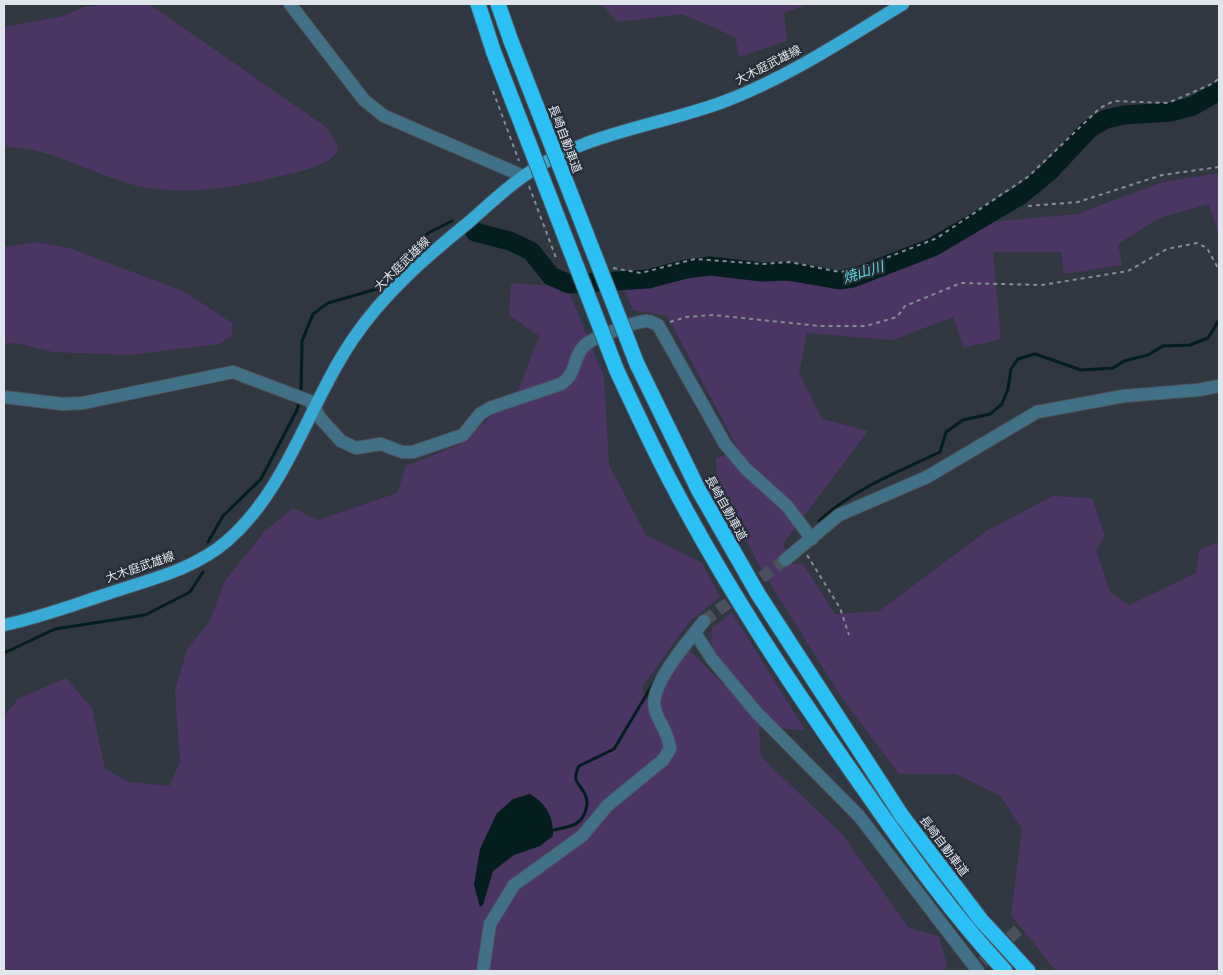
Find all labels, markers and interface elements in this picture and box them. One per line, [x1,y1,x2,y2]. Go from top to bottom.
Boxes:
street label: 大木庭武雄線 [733,42,803,88]
street label: 長崎自動車道 [546,103,584,175]
street label: 大木庭武雄線 [371,234,433,294]
water label: 焼山川 [841,258,887,286]
street label: 長崎自動車道 [702,473,750,543]
street label: 大木庭武雄線 [104,549,176,585]
street label: 長崎自動車道 [917,813,971,879]

